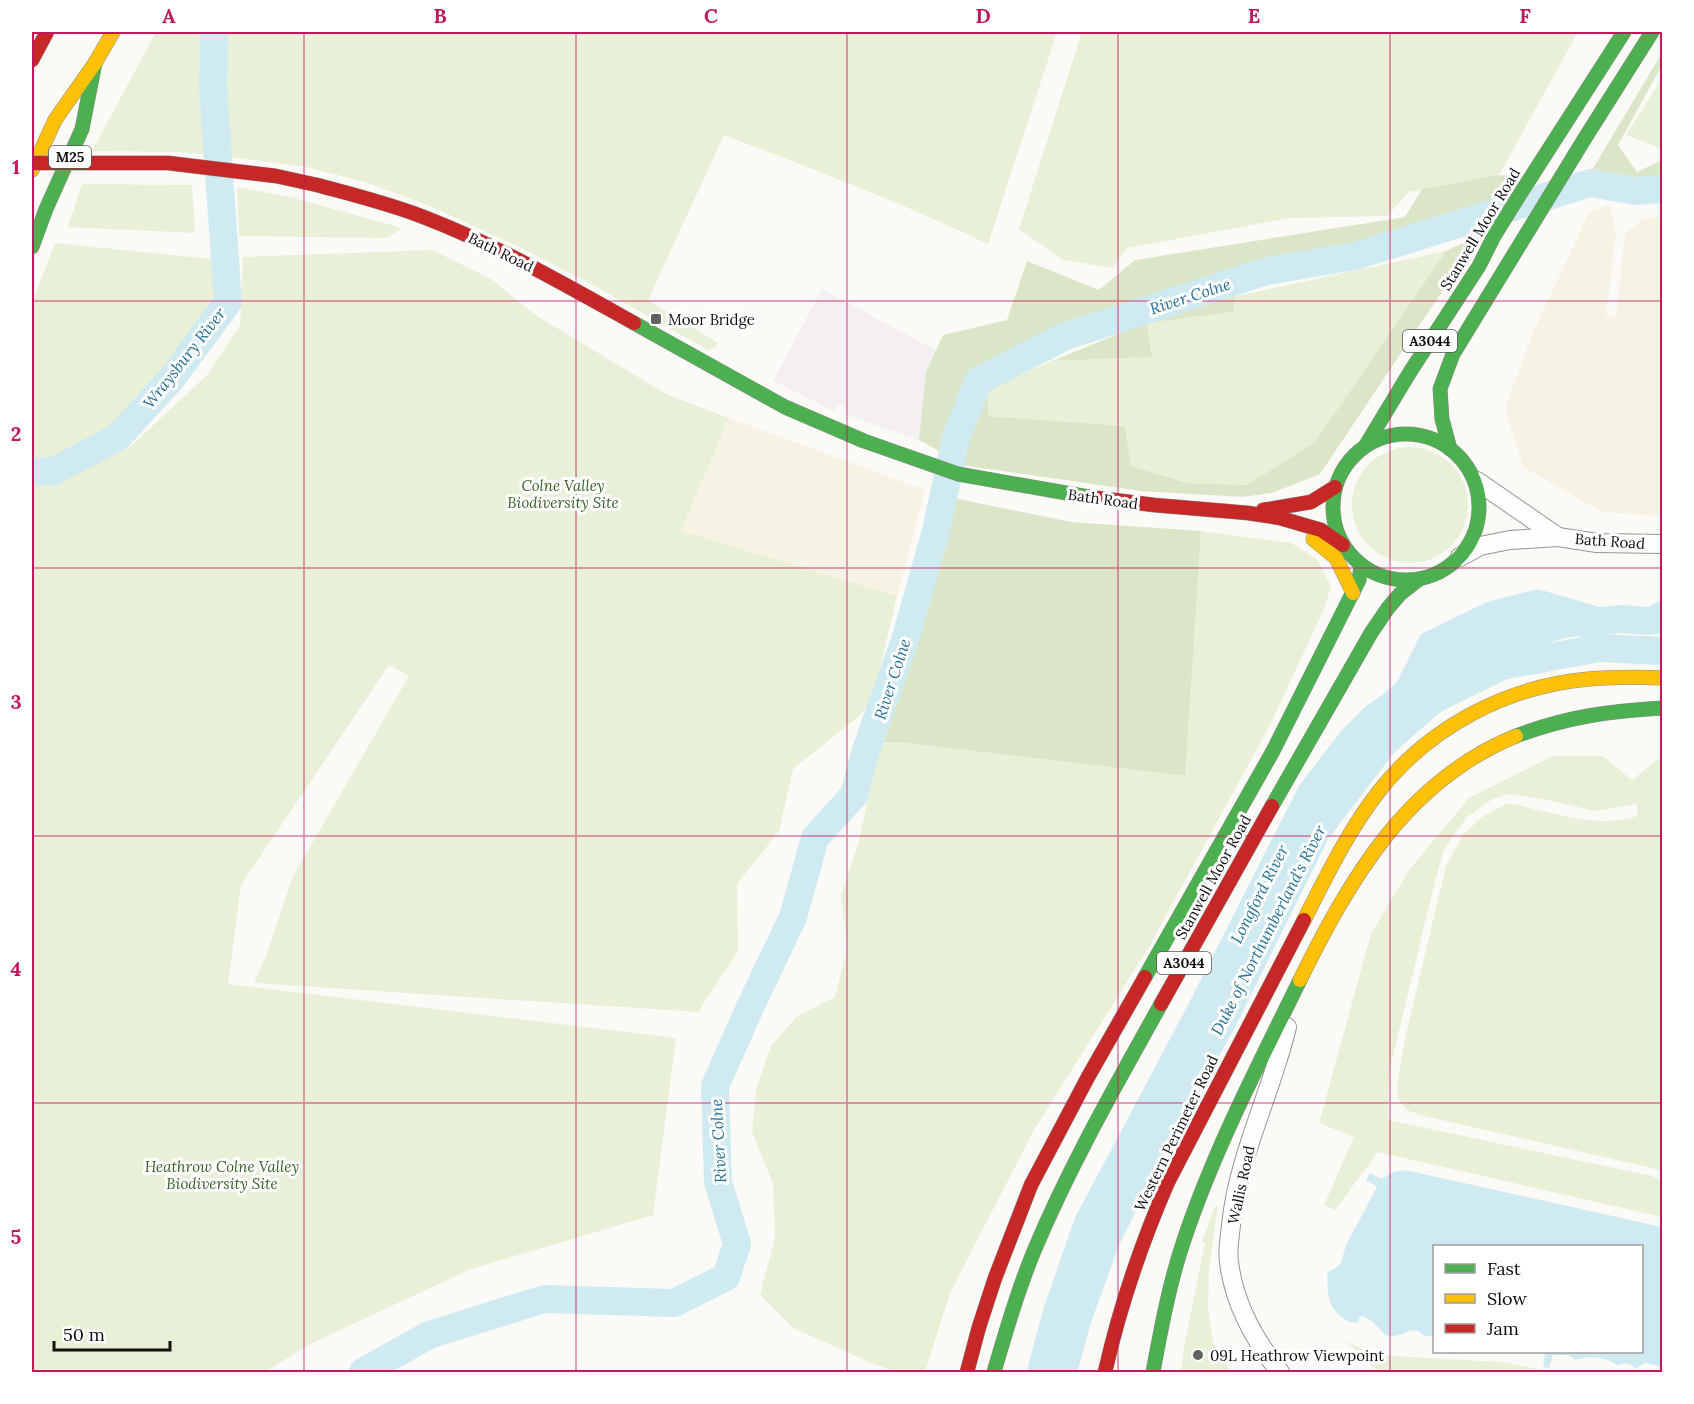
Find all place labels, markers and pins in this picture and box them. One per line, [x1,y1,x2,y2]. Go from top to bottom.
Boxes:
place label: Moor Bridge [668,310,755,329]
marker: Moor Bridge [649,312,663,326]
place label: 09L Heathrow Viewpoint [1210,1346,1384,1365]
marker: 09L Heathrow Viewpoint [1191,1348,1205,1362]

